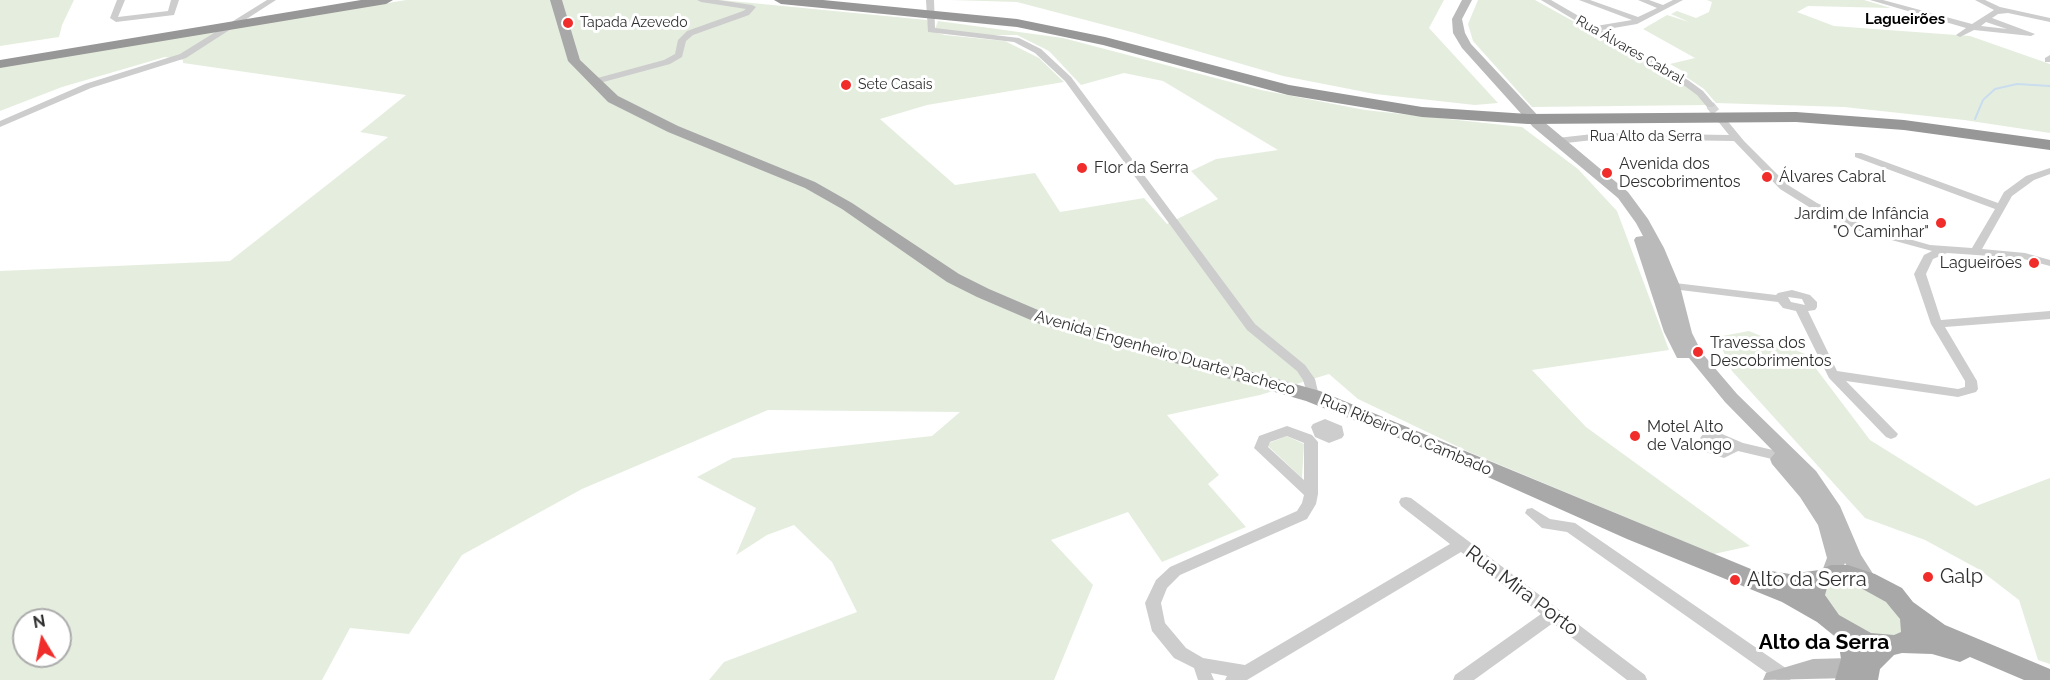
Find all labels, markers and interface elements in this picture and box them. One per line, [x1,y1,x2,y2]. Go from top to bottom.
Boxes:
district label: Lagueirões [1865,10,1945,28]
street label: Rua Álvares Cabral [1573,12,1687,88]
place label: Tapada Azevedo [580,15,688,31]
marker: Tapada Azevedo [561,16,575,30]
place label: Sete Casais [858,77,932,93]
marker: Sete Casais [839,78,853,92]
street label: Rua Alto da Serra [1590,129,1702,145]
place label: Avenida dos Descobrimentos [1619,154,1741,192]
place label: Flor da Serra [1094,158,1189,178]
marker: Flor da Serra [1075,161,1089,175]
marker: Avenida dos Descobrimentos [1600,166,1614,180]
place label: Álvares Cabral [1779,167,1886,187]
marker: Álvares Cabral [1760,170,1774,184]
place label: Jardim de Infância "O Caminhar" [1794,204,1929,242]
marker: Jardim de Infância "O Caminhar" [1934,216,1948,230]
place label: Lagueirões [1940,253,2022,273]
marker: Lagueirões [2027,256,2041,270]
street label: Avenida Engenheiro Duarte Pacheco [1032,306,1298,400]
place label: Travessa dos Descobrimentos [1710,333,1832,371]
marker: Travessa dos Descobrimentos [1691,345,1705,359]
street label: Rua Ribeiro do Cambado [1317,390,1495,480]
place label: Motel Alto de Valongo [1647,417,1732,455]
marker: Motel Alto de Valongo [1628,429,1642,443]
street label: Rua Mira Porto [1461,541,1583,641]
place label: Galp [1940,565,1983,589]
place label: Alto da Serra [1747,568,1867,592]
marker: Galp [1921,570,1935,584]
marker: Alto da Serra [1728,573,1742,587]
north arrow [12,608,72,668]
text: N [31,611,47,632]
district label: Alto da Serra [1759,630,1889,656]

